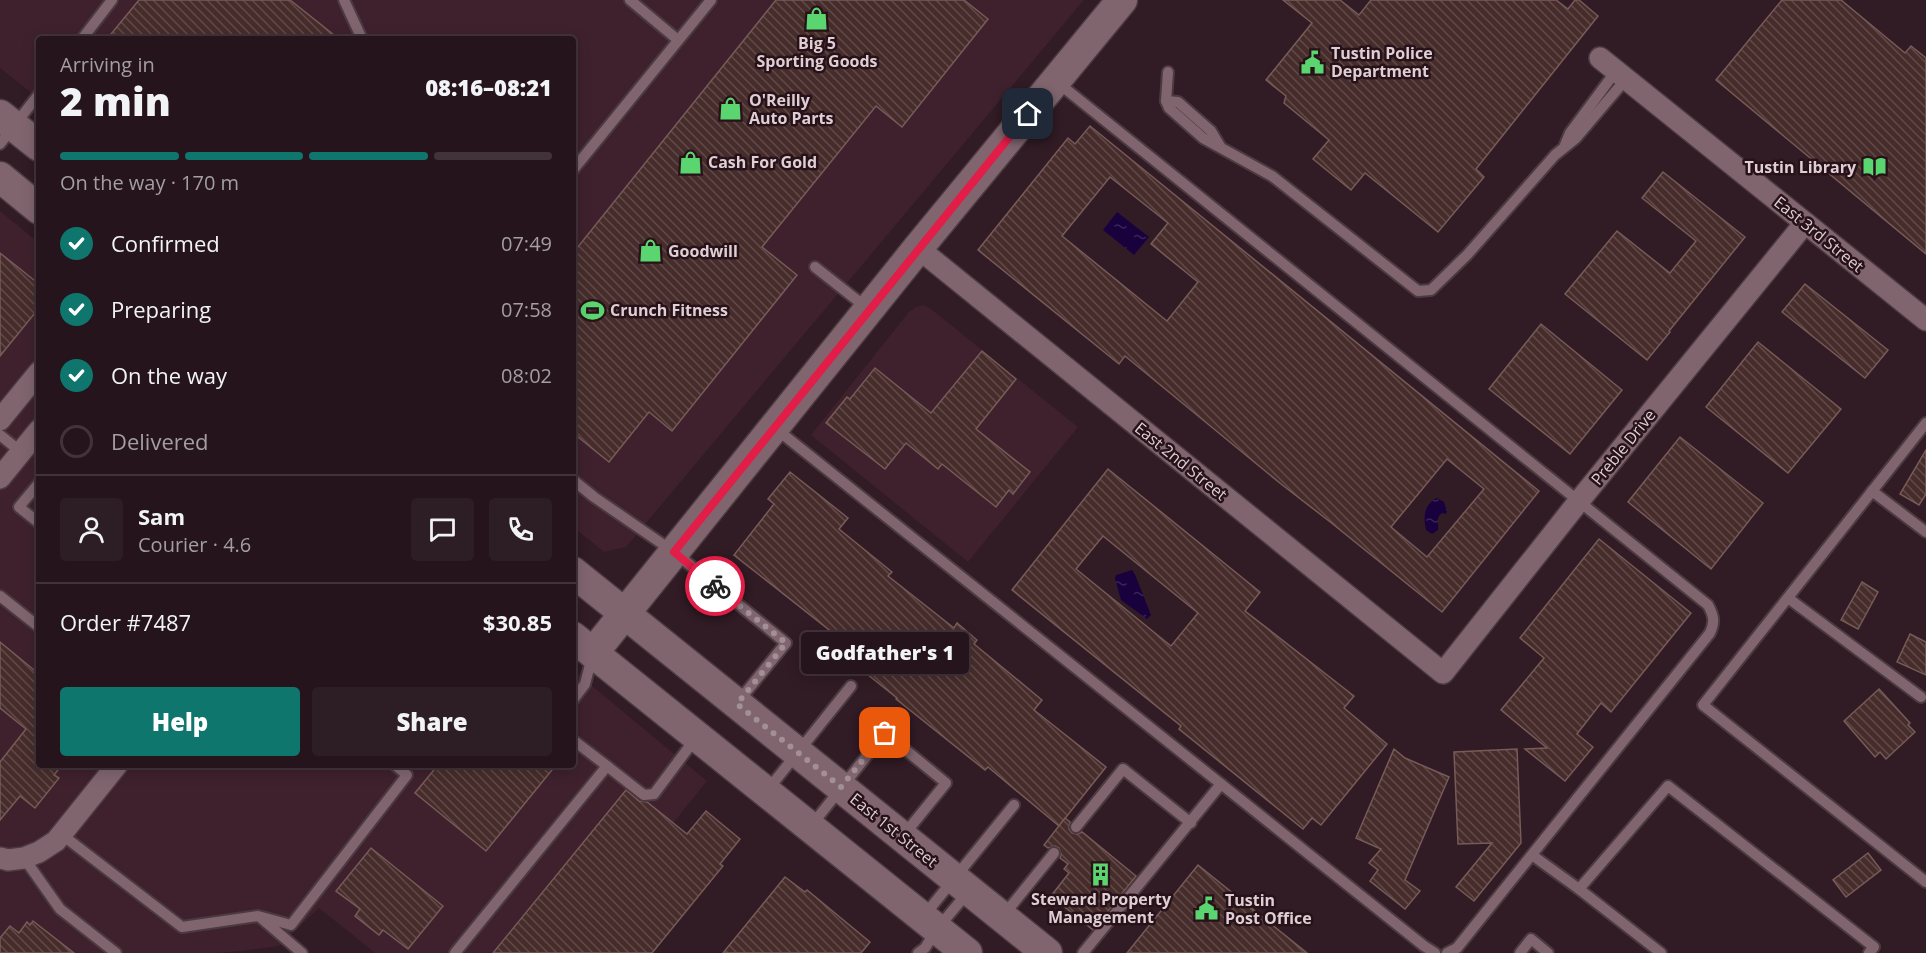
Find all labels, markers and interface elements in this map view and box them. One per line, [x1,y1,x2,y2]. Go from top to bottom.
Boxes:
shop icon: Big 5 Sporting Goods [804,5,830,31]
place label: Big 5 Sporting Goods [756,32,878,72]
place label: Tustin Police Department [1331,42,1433,82]
public building icon: Tustin Police Department [1300,49,1326,75]
text: Arriving in [60,51,155,78]
text: 08:16–08:21 [425,72,552,102]
text: 2 min [60,74,171,127]
pin [1002,88,1053,139]
place label: O'Reilly Auto Parts [749,89,833,129]
shop icon: O'Reilly Auto Parts [718,96,744,122]
icon: home [1011,97,1044,130]
shop icon: Cash For Gold [677,149,703,175]
place label: Cash For Gold [708,151,817,173]
library icon: Tustin Library [1861,154,1887,180]
place label: Tustin Library [1744,156,1857,178]
text: On the way · 170 m [60,169,239,196]
street label: East 3rd Street [1769,191,1869,277]
icon: check [60,227,93,260]
text: Confirmed [111,228,220,258]
text: 07:49 [501,230,552,257]
shop icon: Goodwill [637,238,663,264]
place label: Goodwill [668,240,738,262]
icon: check [60,293,93,326]
text: Preparing [111,294,211,324]
text: 07:58 [501,296,552,323]
sports icon: Crunch Fitness [579,297,605,323]
place label: Crunch Fitness [610,299,728,321]
icon: check [60,359,93,392]
text: On the way [111,360,227,390]
text: 08:02 [501,362,552,389]
street label: Preble Drive [1586,405,1660,489]
street label: East 2nd Street [1130,417,1232,505]
text: Delivered [111,426,209,456]
button: person [60,498,123,561]
button: chat [411,498,474,561]
button: phone [489,498,552,561]
text: Sam [138,501,185,531]
text: Courier · 4.6 [138,531,251,558]
courier [685,556,745,616]
icon: bike [699,570,732,603]
text: Order #7487 [60,607,191,637]
text: $30.85 [483,607,552,637]
callout: Godfather's 1 [801,631,969,673]
text: Godfather's 1 [816,639,954,666]
button: Help [60,687,300,756]
button: Share [312,687,552,756]
pin [859,707,910,758]
icon: bag [868,716,901,749]
street label: East 1st Street [846,788,943,872]
building icon: Steward Property Management [1088,861,1114,887]
place label: Steward Property Management [1031,888,1172,928]
place label: Tustin Post Office [1225,889,1312,929]
public building icon: Tustin Post Office [1194,896,1220,922]

